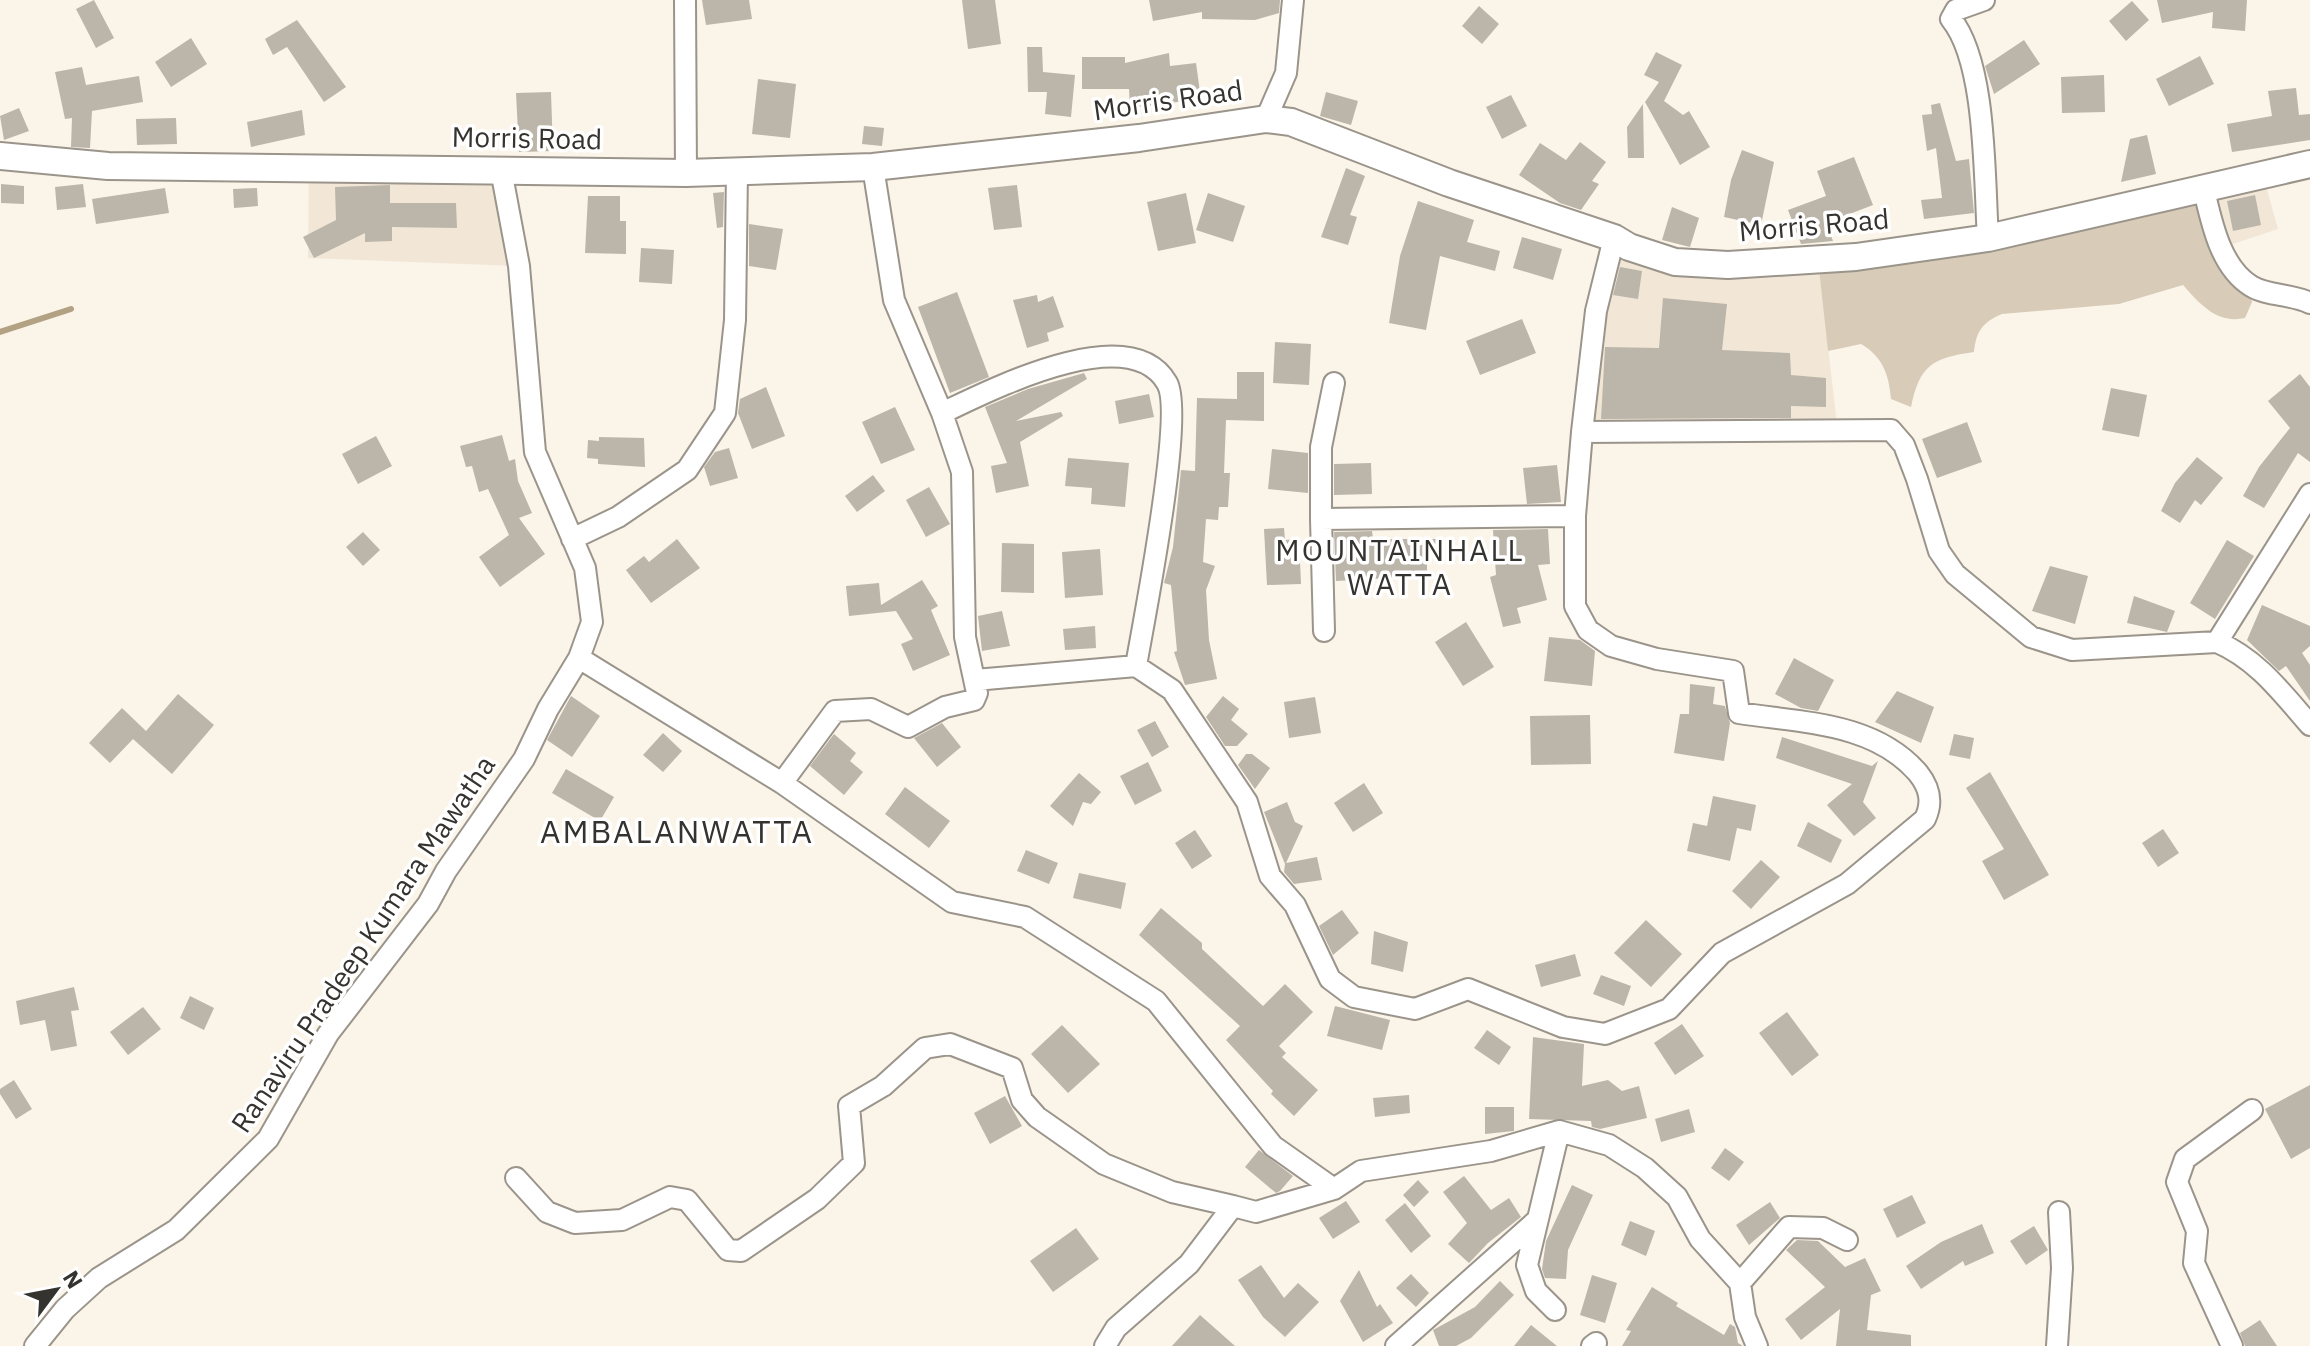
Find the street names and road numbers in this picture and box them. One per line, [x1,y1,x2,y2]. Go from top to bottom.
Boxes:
street label: Morris Road [1091,71,1245,128]
street label: Morris Road [451,118,603,157]
street label: Morris Road [1737,200,1891,249]
street label: Ranaviru Pradeep Kumara Mawatha [222,748,503,1140]

